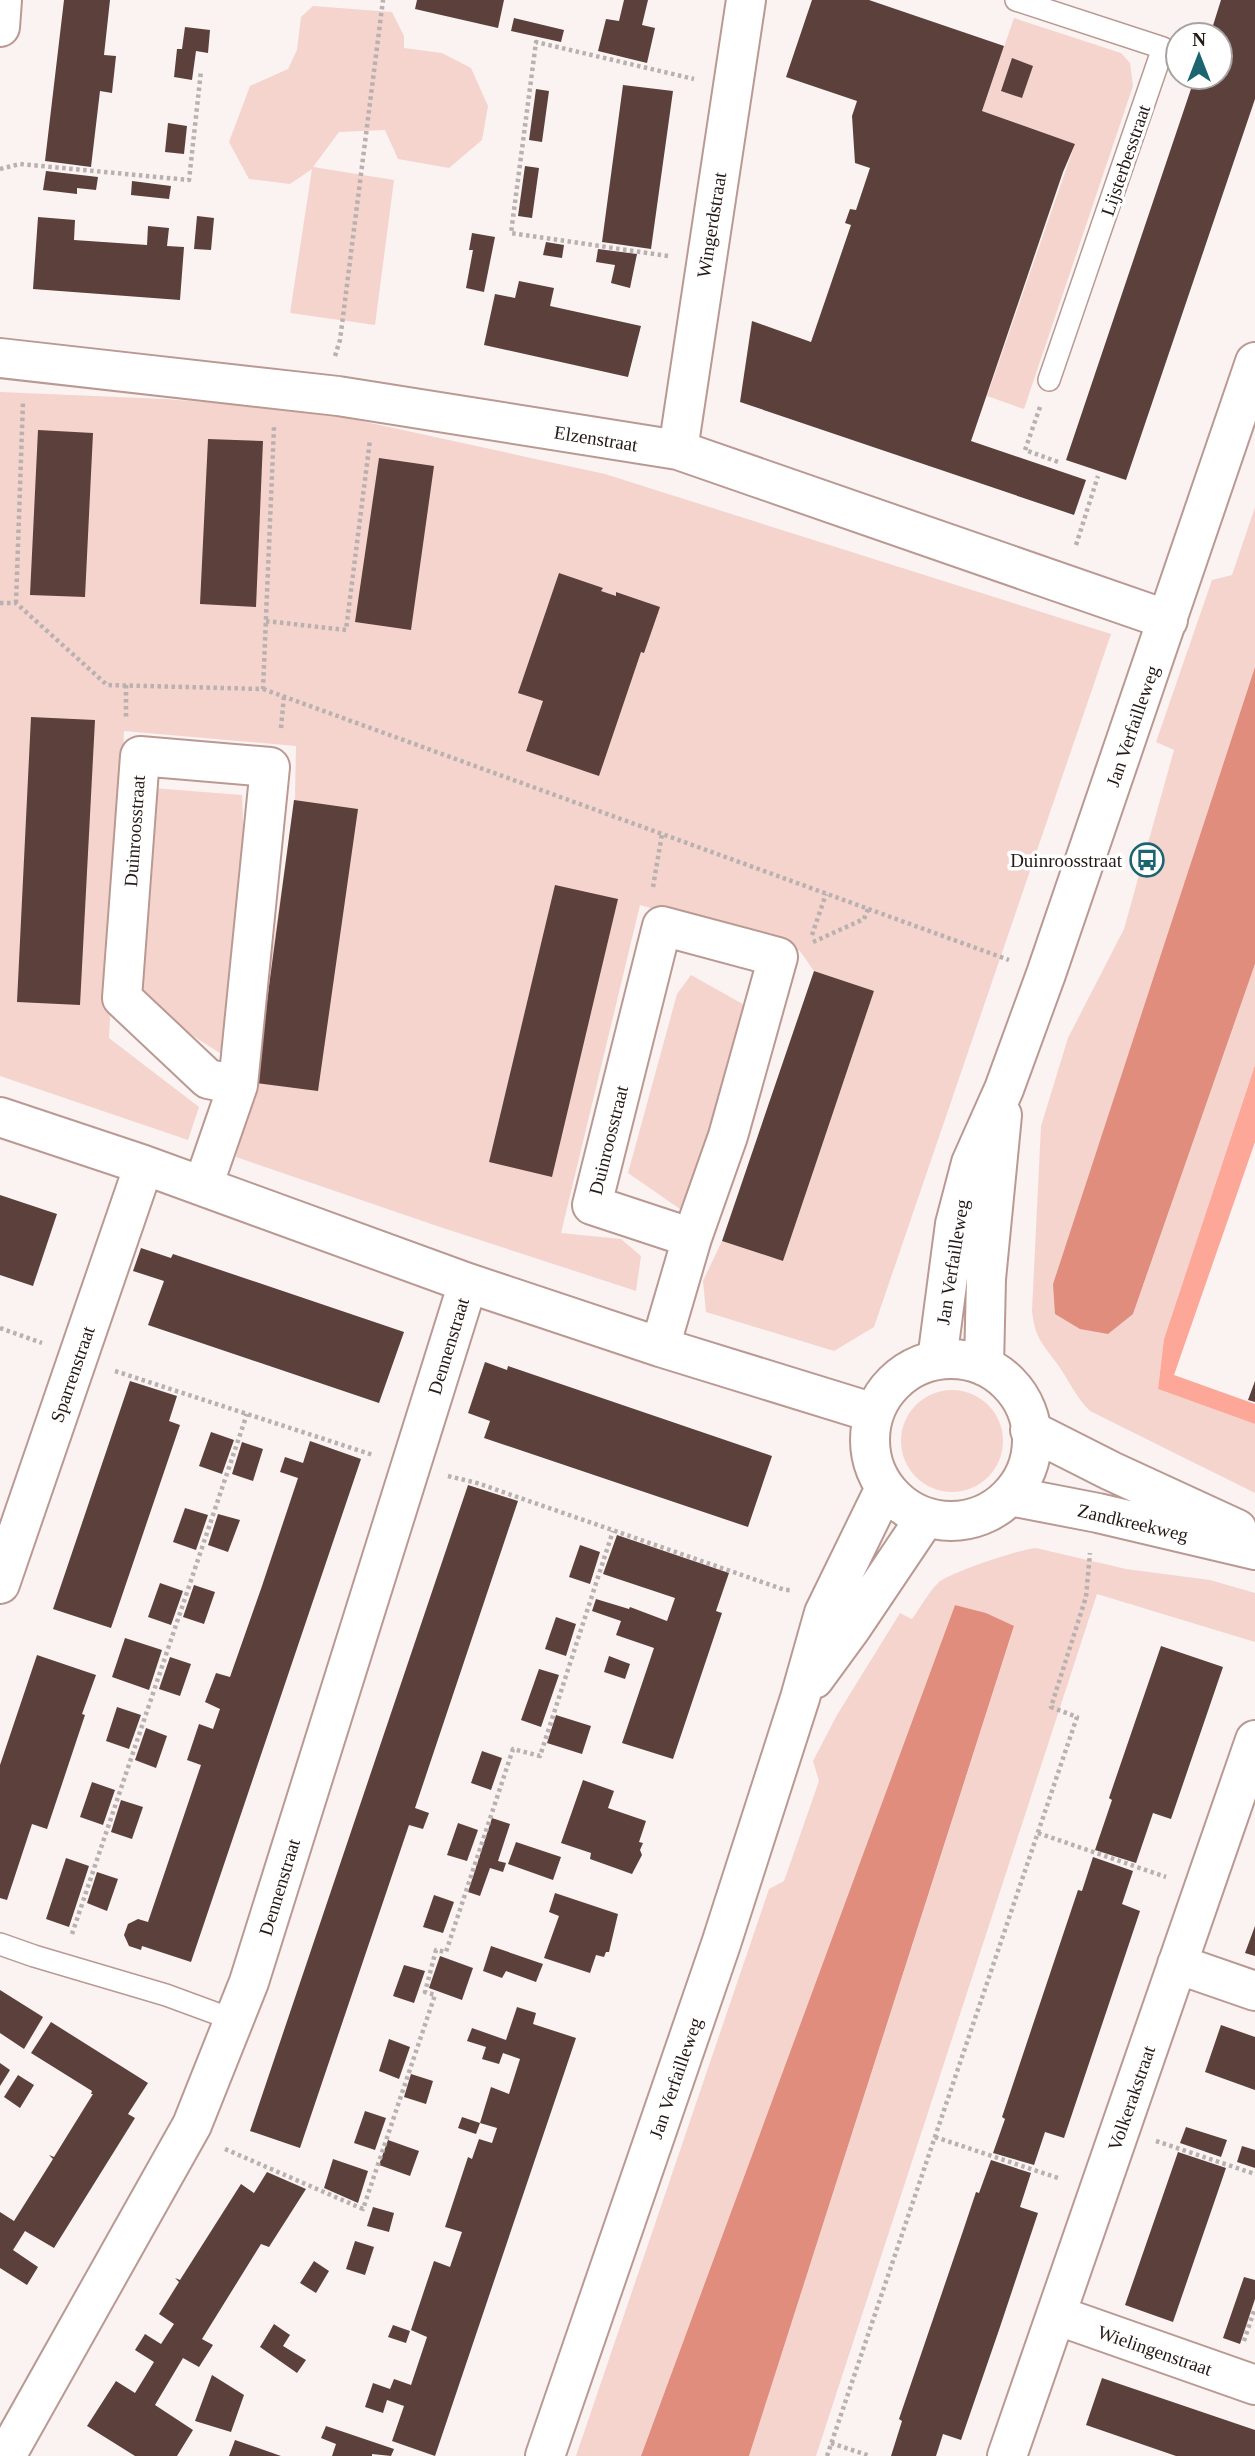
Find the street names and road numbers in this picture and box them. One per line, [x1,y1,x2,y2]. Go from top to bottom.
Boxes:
street label: Lijsterbesstraat [1097,101,1155,218]
street label: Wingerdstraat [693,170,730,279]
street label: Elzenstraat [553,422,640,456]
street label: Jan Verfailleweg [1102,662,1163,790]
street label: Duinroosstraat [120,774,149,888]
street label: Duinroosstraat [585,1083,632,1197]
street label: Jan Verfailleweg [932,1197,973,1326]
street label: Dennenstraat [424,1294,473,1397]
street label: Sparrenstraat [46,1323,99,1425]
street label: Zandkreekweg [1076,1500,1191,1546]
street label: Dennenstraat [255,1835,304,1938]
street label: Jan Verfailleweg [645,2014,706,2142]
street label: Volkerakstraat [1104,2042,1159,2153]
street label: Wielingenstraat [1095,2321,1215,2380]

